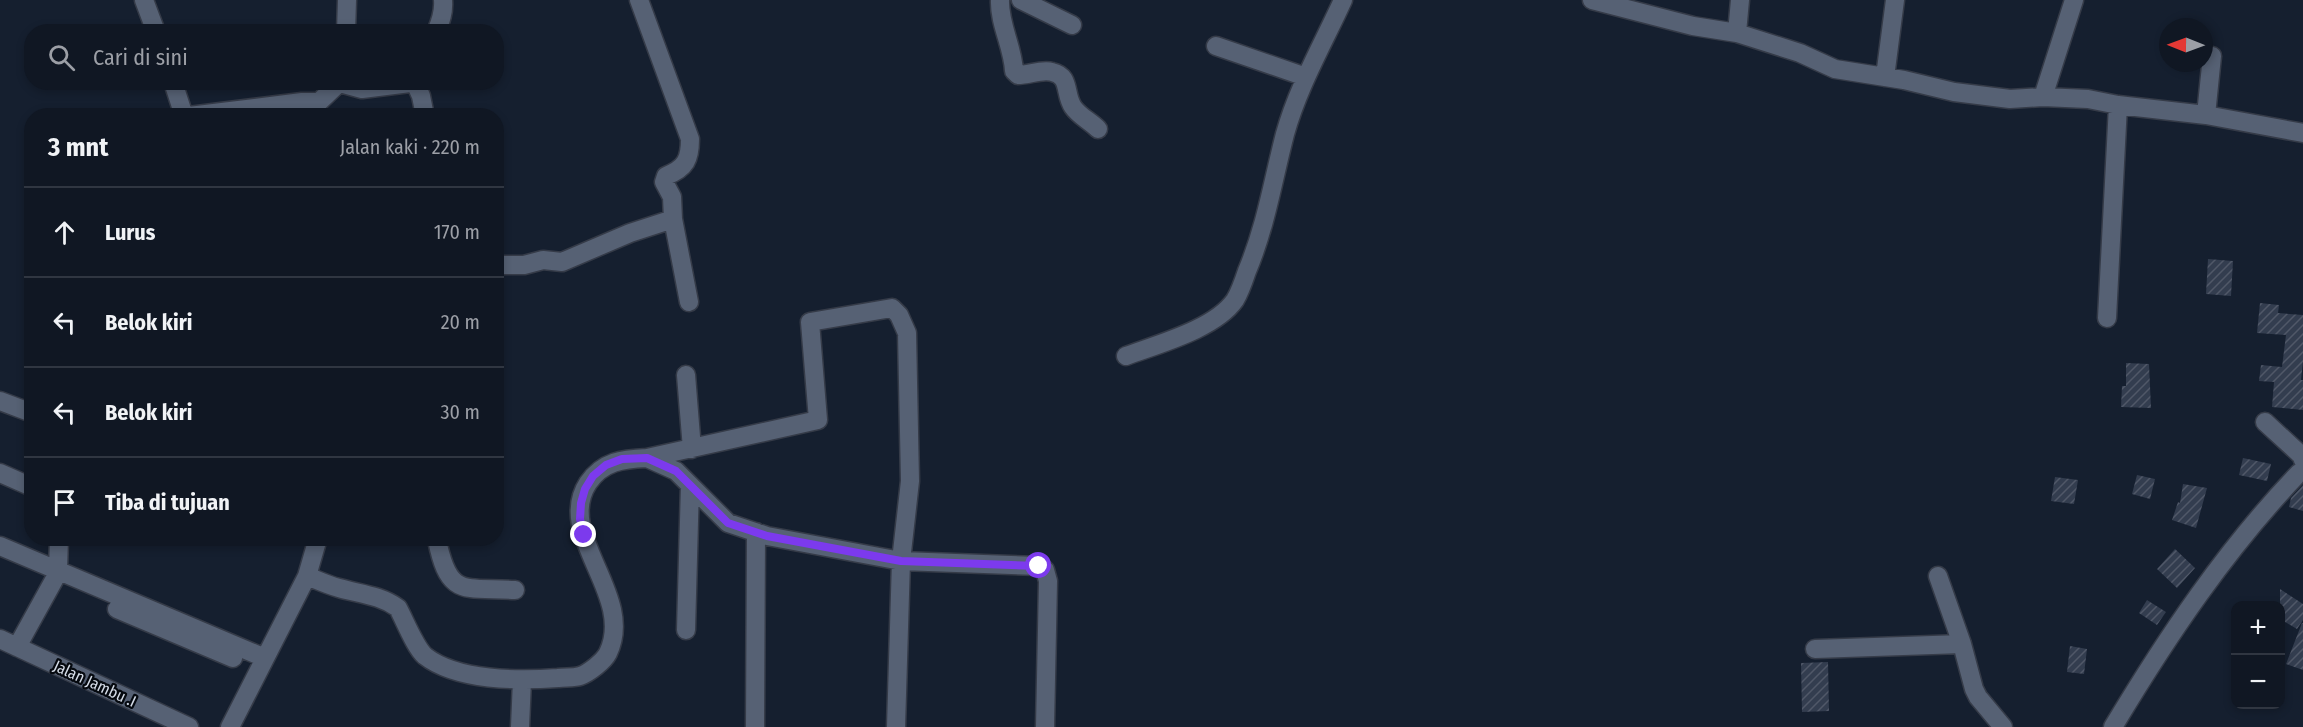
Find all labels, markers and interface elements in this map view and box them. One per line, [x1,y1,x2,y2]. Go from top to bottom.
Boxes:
north arrow [2159,18,2213,72]
search box [24,24,504,90]
icon: search [45,41,78,74]
text: Cari di sini [93,44,188,71]
text: 3 mnt [48,132,108,163]
text: Jalan kaki · 220 m [340,135,480,159]
icon: ahead [48,216,81,249]
text: Lurus [105,219,155,246]
text: 170 m [434,220,480,244]
icon: left [48,306,81,339]
text: Belok kiri [105,309,193,336]
text: 20 m [441,310,480,334]
icon: left [48,396,81,429]
text: Belok kiri [105,399,193,426]
text: 30 m [440,400,480,424]
icon: arrive [48,486,81,519]
text: Tiba di tujuan [105,489,230,516]
route end [570,521,596,547]
route start [1025,552,1051,578]
map controls [2231,601,2285,709]
button: + [2231,601,2285,655]
button: − [2231,655,2285,709]
street label: Jalan Jambu .I [50,656,139,711]

